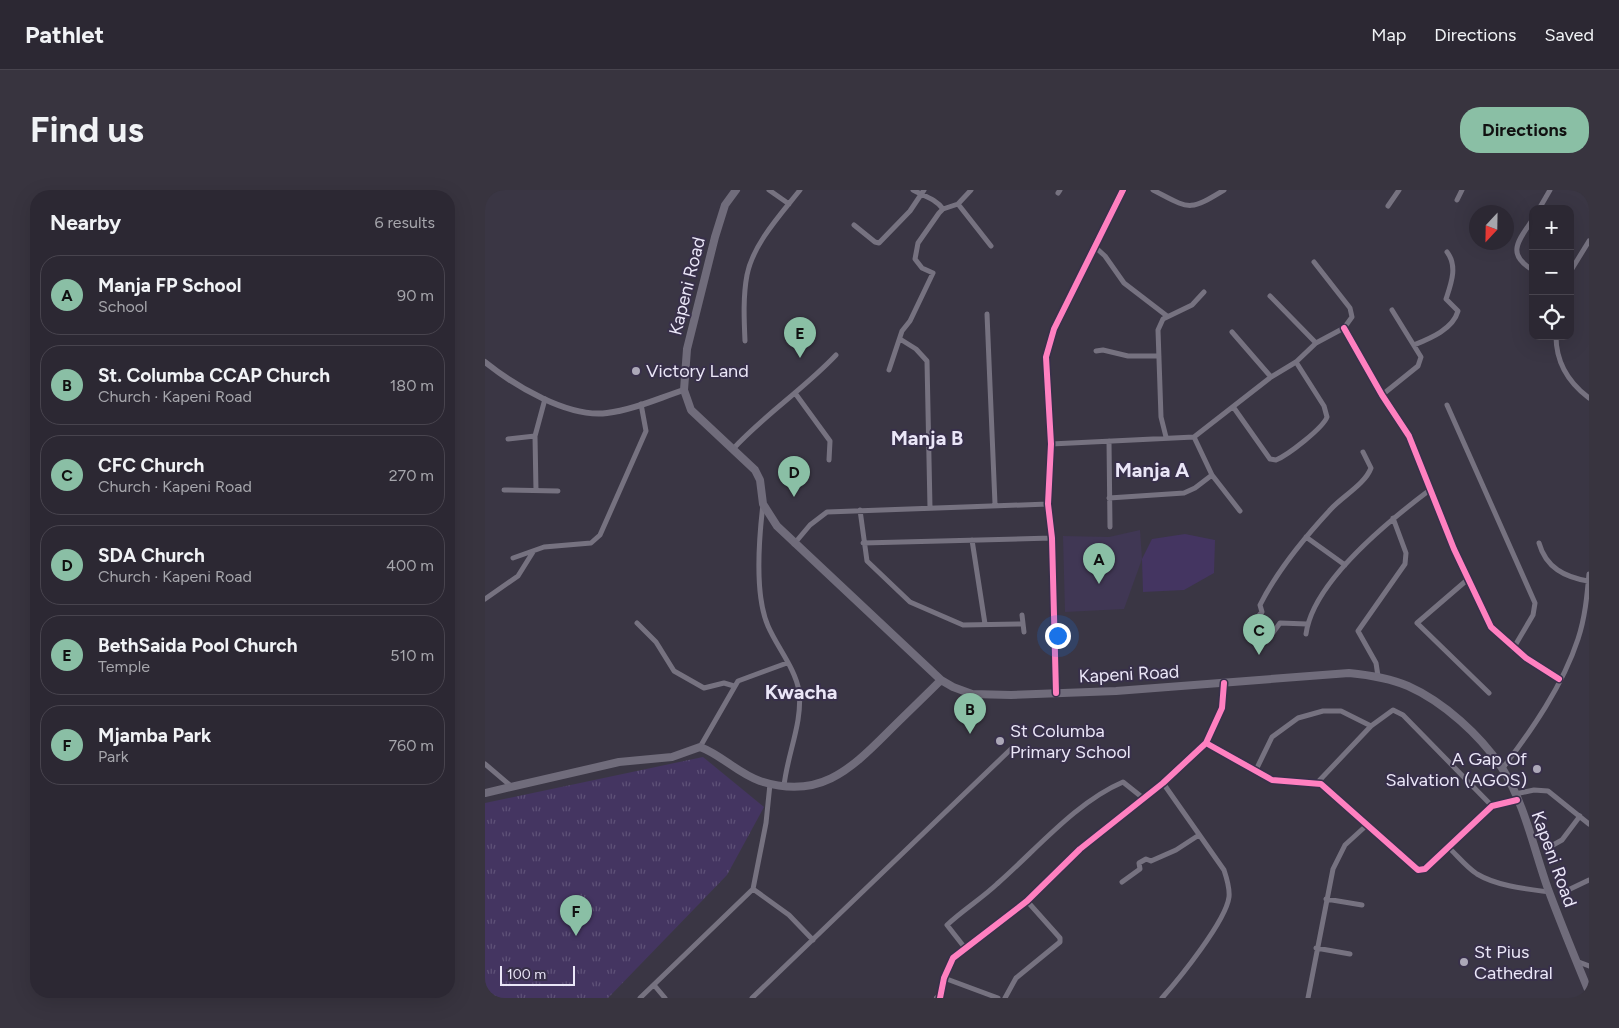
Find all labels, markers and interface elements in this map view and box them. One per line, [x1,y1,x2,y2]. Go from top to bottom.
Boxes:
text: Pathlet [25,20,104,49]
text: Map [1371,24,1406,46]
text: Directions [1434,24,1516,46]
text: Saved [1544,24,1594,46]
button: Directions [1460,107,1589,153]
text: Find us [30,109,144,151]
north arrow [1469,205,1514,250]
map controls [1529,205,1574,340]
button: + [1529,205,1574,250]
text: Nearby [50,210,121,235]
text: 6 results [374,213,435,232]
street label: Kapeni Road [664,235,710,337]
button: − [1529,250,1574,295]
text: Manja FP School [98,274,241,297]
text: A [61,286,73,305]
text: 90 m [397,286,434,305]
button: locate [1529,295,1574,340]
text: School [98,297,148,316]
pin: E [784,317,816,358]
place label: Victory Land [646,360,749,382]
text: St. Columba CCAP Church [98,364,330,387]
marker: Victory Land [630,365,642,377]
text: B [62,376,72,395]
text: 180 m [390,376,434,395]
text: Church · Kapeni Road [98,387,252,406]
district label: Manja B [891,426,963,450]
text: CFC Church [98,454,204,477]
pin: D [778,456,810,497]
district label: Manja A [1115,458,1190,482]
text: C [61,466,73,485]
text: 270 m [389,466,434,485]
text: Church · Kapeni Road [98,477,252,496]
pin: A [1083,543,1115,584]
text: SDA Church [98,544,205,567]
text: D [61,556,73,575]
text: 400 m [386,556,434,575]
text: Church · Kapeni Road [98,567,252,586]
pin: C [1243,614,1275,655]
your location [1045,623,1071,649]
text: BethSaida Pool Church [98,634,298,657]
text: E [62,646,72,665]
text: 510 m [390,646,434,665]
text: Temple [98,657,150,676]
street label: Kapeni Road [1078,660,1180,688]
district label: Kwacha [765,680,837,704]
pin: B [954,693,986,734]
place label: St Columba Primary School [1010,720,1131,763]
text: Mjamba Park [98,724,211,747]
marker: St Columba Primary School [994,735,1006,747]
text: F [63,736,71,755]
text: 760 m [389,736,434,755]
text: Park [98,747,128,766]
place label: A Gap Of Salvation (AGOS) [1385,748,1527,791]
marker: A Gap Of Salvation (AGOS) [1531,763,1543,775]
street label: Kapeni Road [1526,808,1582,910]
pin: F [560,895,592,936]
place label: St Pius Cathedral [1474,941,1553,984]
marker: St Pius Cathedral [1458,956,1470,968]
scale bar [500,963,575,986]
text: 100 m [507,966,546,983]

